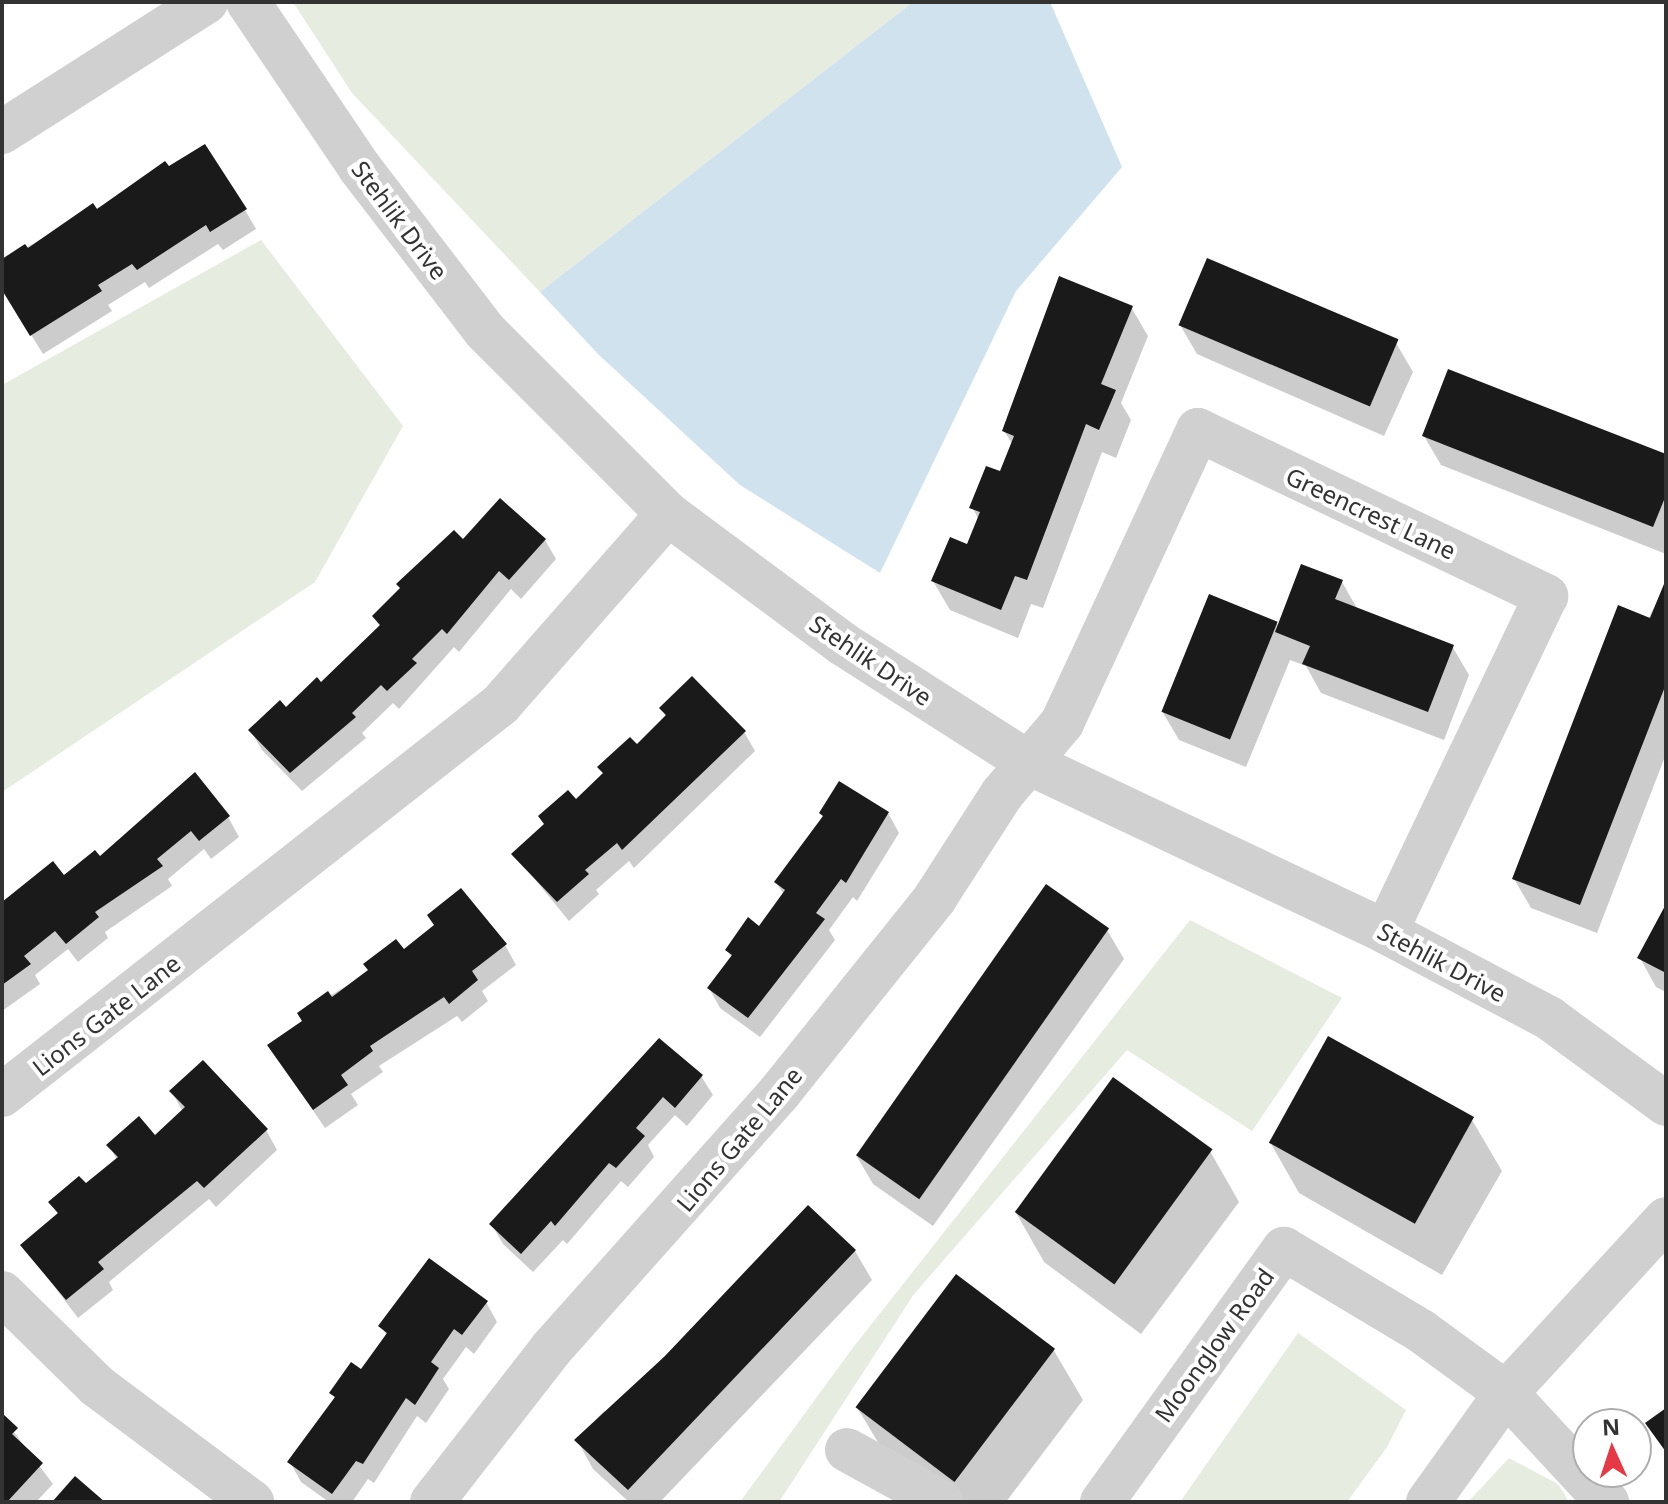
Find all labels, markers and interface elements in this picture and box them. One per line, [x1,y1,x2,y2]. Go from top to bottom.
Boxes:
street label: Stehlik Drive [346,155,454,285]
street label: Greencrest Lane [1281,461,1461,565]
street label: Stehlik Drive [805,609,937,711]
street label: Stehlik Drive [1373,916,1511,1008]
street label: Lions Gate Lane [26,948,186,1082]
street label: Lions Gate Lane [670,1061,808,1217]
street label: Moonglow Road [1148,1262,1280,1428]
north arrow [1572,1408,1652,1488]
text: N [1601,1411,1621,1441]

